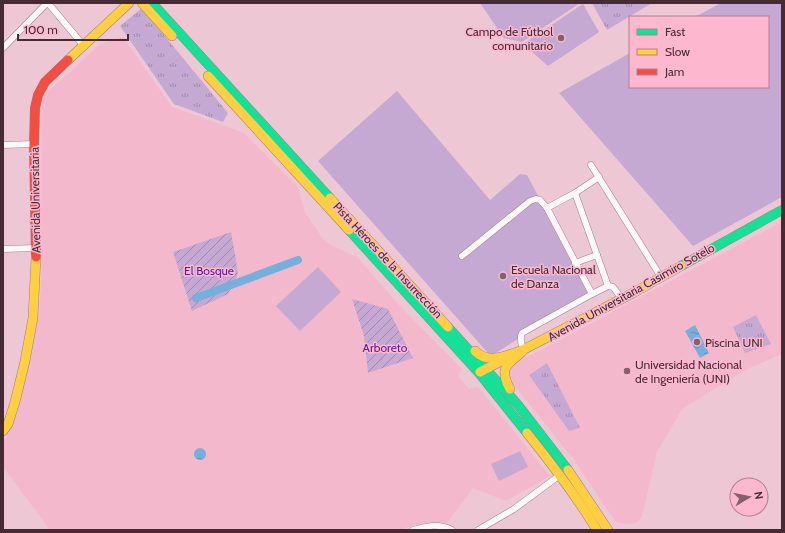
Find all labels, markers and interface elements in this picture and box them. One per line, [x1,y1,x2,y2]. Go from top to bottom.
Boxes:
scale bar [18,16,128,42]
legend [629,16,769,88]
text: 100 m [24,22,58,37]
place label: Campo de Fútbol comunitario [466,24,553,53]
text: Fast [665,24,685,39]
marker: Campo de Fútbol comunitario [556,33,566,43]
text: Slow [665,44,690,59]
text: Jam [664,64,684,79]
street label: Avenida Universitaria [27,147,43,253]
street label: Pista Héroes de la Insurrección [330,199,446,321]
street label: Avenida Universitaria Casimiro Sotelo [545,240,717,344]
place label: Escuela Nacional de Danza [511,262,596,291]
park label: El Bosque [184,263,234,278]
marker: Escuela Nacional de Danza [498,271,508,281]
place label: Piscina UNI [705,335,763,350]
marker: Piscina UNI [692,337,702,347]
park label: Arboreto [363,340,408,355]
place label: Universidad Nacional de Ingeniería (UNI) [635,357,742,386]
marker: Universidad Nacional de Ingeniería (UNI) [622,366,632,376]
north arrow [729,477,769,517]
text: N [751,490,766,500]

